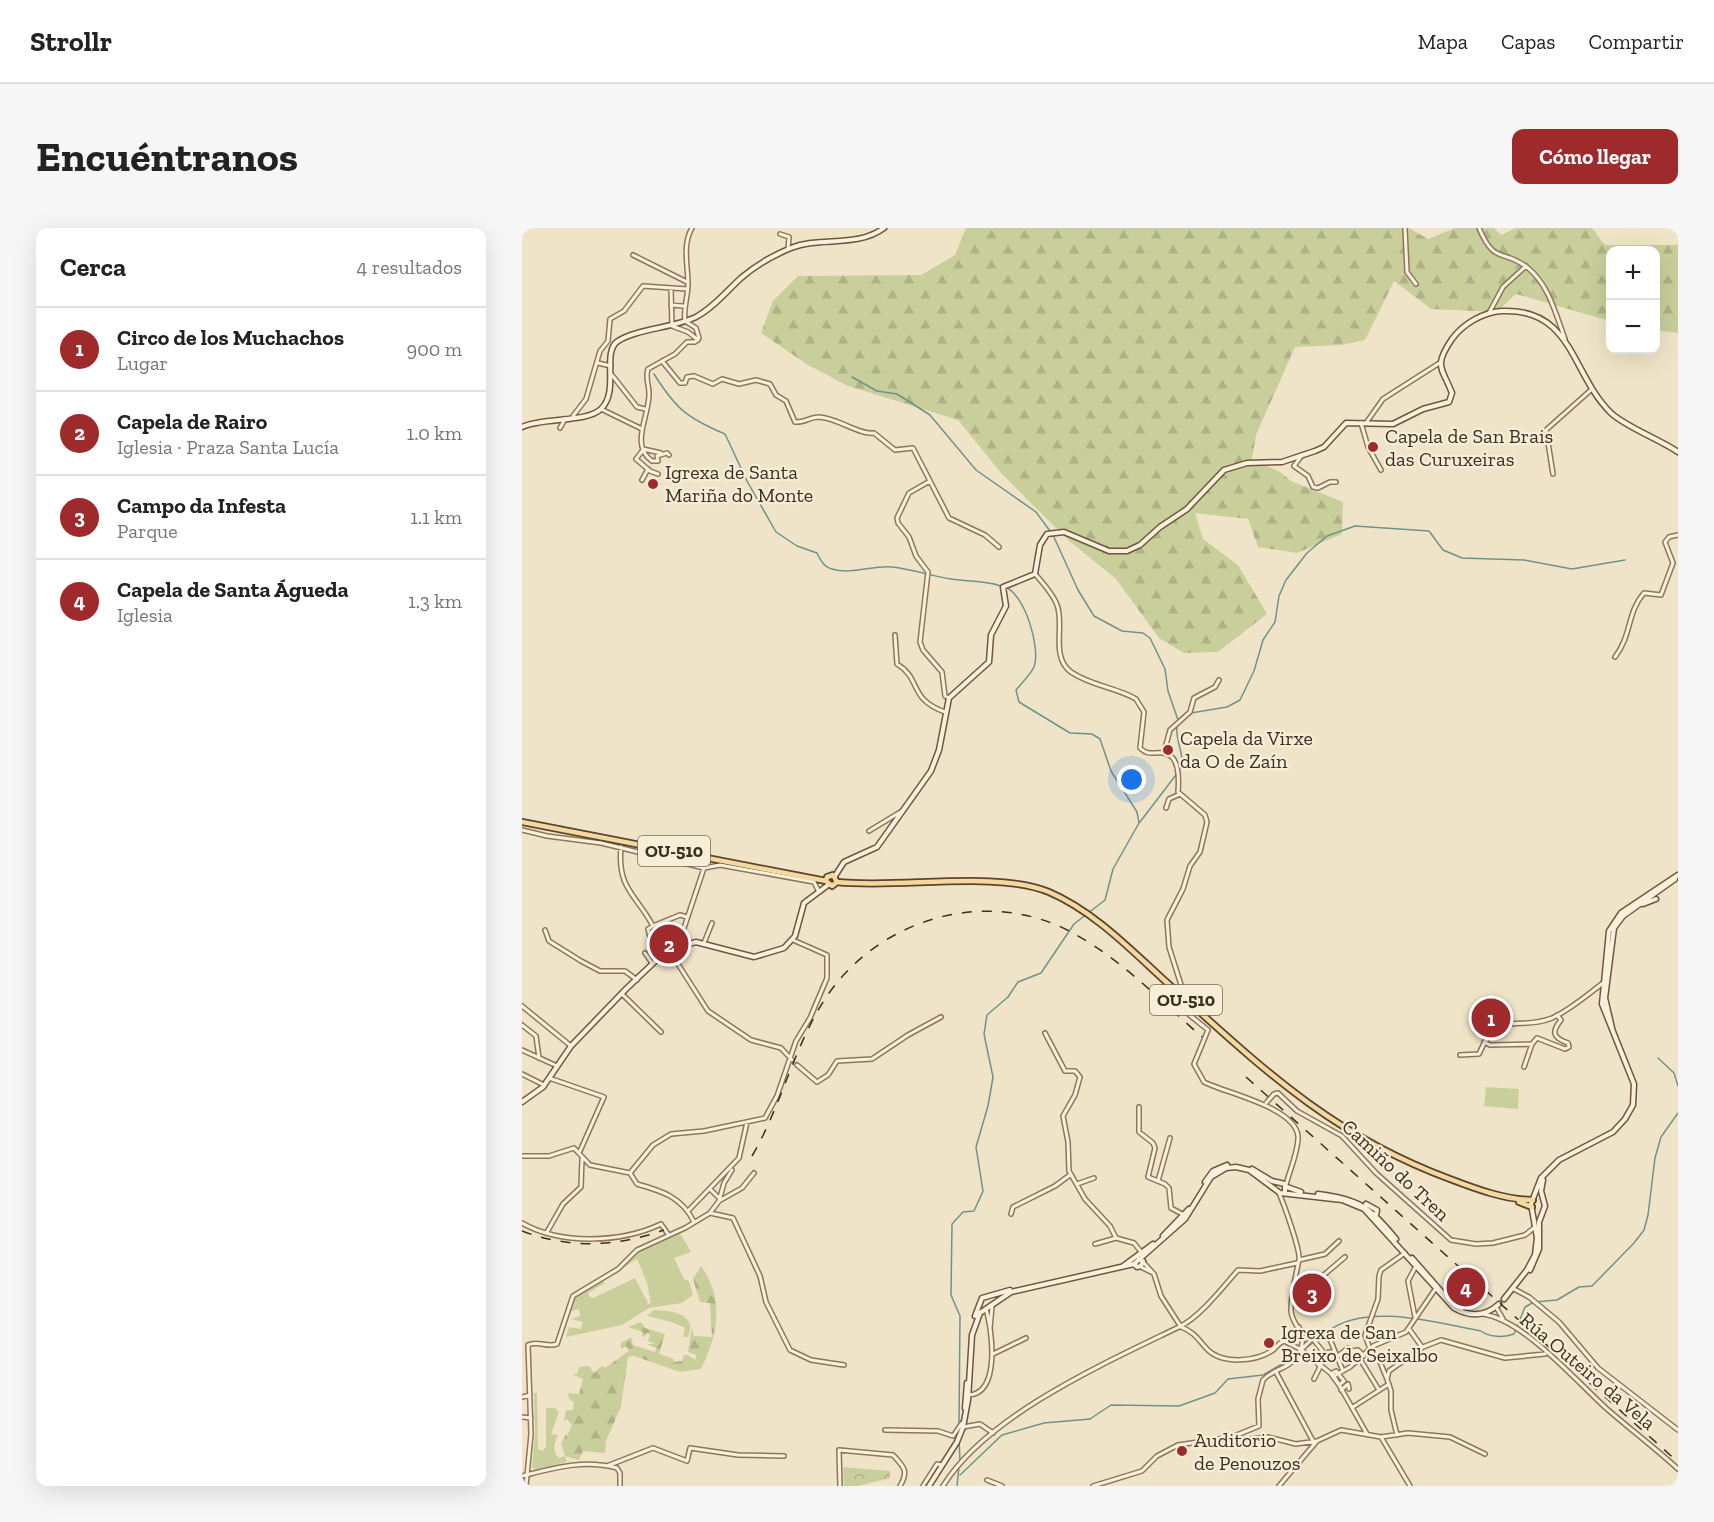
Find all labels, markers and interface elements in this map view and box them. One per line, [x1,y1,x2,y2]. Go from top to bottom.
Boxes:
text: Strollr [30,25,112,58]
text: Mapa [1418,29,1468,54]
text: Capas [1501,29,1556,54]
text: Compartir [1589,29,1684,54]
button: Cómo llegar [1512,129,1678,184]
text: Encuéntranos [36,131,298,182]
map controls [1606,246,1660,354]
button: + [1606,246,1660,300]
text: Cerca [60,251,126,283]
text: 4 resultados [357,255,462,279]
button: − [1606,300,1660,354]
text: Circo de los Muchachos [117,324,344,351]
text: 1 [75,337,84,361]
text: 900 m [407,337,462,361]
text: Lugar [117,351,168,375]
text: Capela de Rairo [117,408,267,435]
text: 2 [74,421,85,445]
text: 1.0 km [407,421,462,445]
place label: Capela de San Brais das Curuxeiras [1385,424,1553,471]
text: Iglesia · Praza Santa Lucía [117,435,339,459]
marker: Capela de San Brais das Curuxeiras [1366,440,1380,454]
place label: Igrexa de Santa Mariña do Monte [665,460,813,507]
marker: Igrexa de Santa Mariña do Monte [646,477,660,491]
text: Campo da Infesta [117,492,286,519]
text: 3 [74,505,85,529]
text: 1.1 km [410,505,462,529]
text: Parque [117,519,178,543]
text: Capela de Santa Águeda [117,576,349,603]
text: 4 [74,589,85,613]
text: 1.3 km [408,589,462,613]
text: Iglesia [117,603,173,627]
place label: Capela da Virxe da O de Zaín [1180,726,1313,773]
marker: Capela da Virxe da O de Zaín [1161,743,1175,757]
your location [1117,765,1146,794]
road number: OU-510 [638,836,710,866]
pin: 2 [650,922,688,966]
road number: OU-510 [1150,985,1222,1015]
pin: 1 [1472,996,1510,1040]
street label: Camiño do Tren [1337,1114,1455,1226]
pin: 4 [1446,1264,1486,1310]
pin: 3 [1292,1270,1332,1316]
street label: Rúa Outeiro da Vela [1515,1307,1661,1435]
place label: Igrexa de San Breixo de Seixalbo [1281,1320,1438,1367]
marker: Igrexa de San Breixo de Seixalbo [1262,1336,1276,1350]
place label: Auditorio de Penouzos [1194,1428,1301,1475]
marker: Auditorio de Penouzos [1175,1444,1189,1458]

